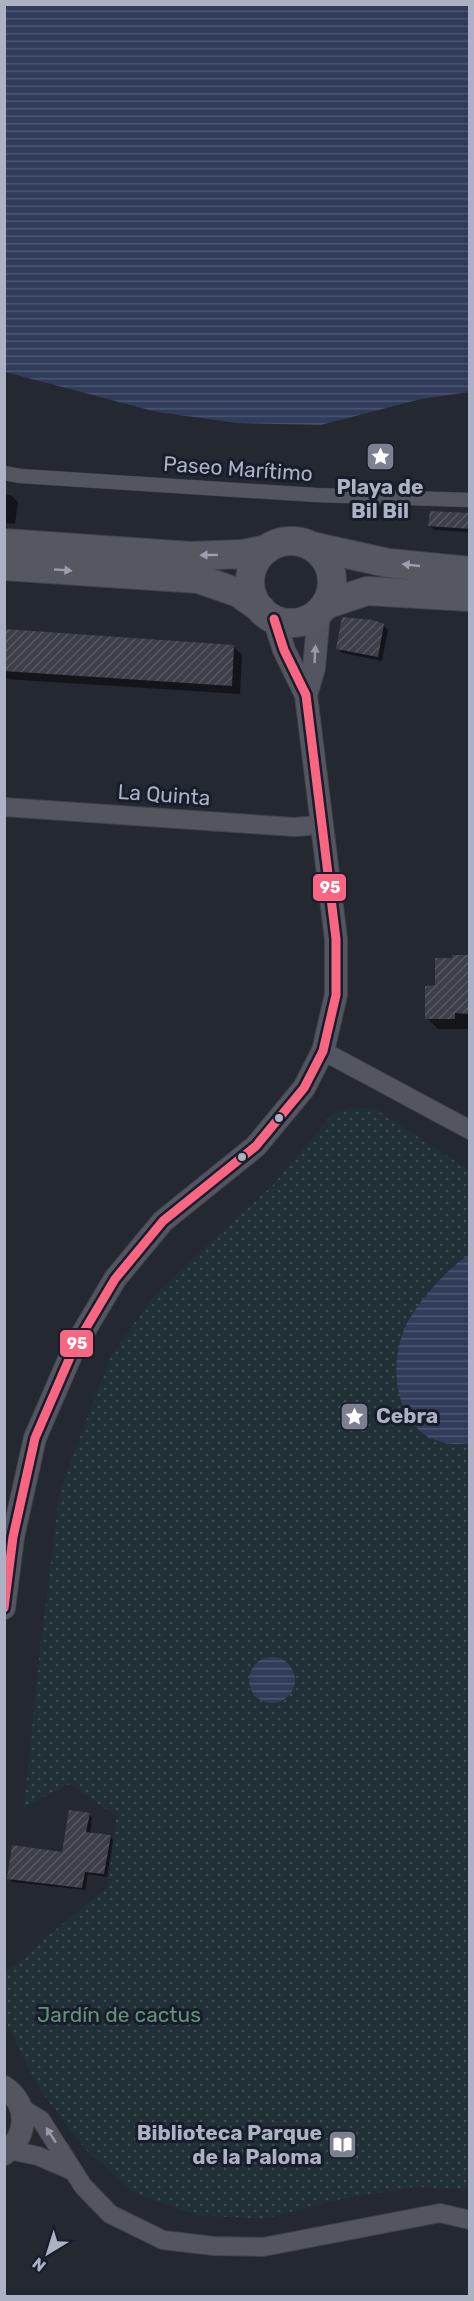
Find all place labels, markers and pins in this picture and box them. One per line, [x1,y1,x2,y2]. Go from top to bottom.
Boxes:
place icon: Playa de Bil Bil [364,440,396,472]
place label: Playa de Bil Bil [337,474,423,523]
unlabelled marker [273,1112,285,1124]
unlabelled marker [236,1151,248,1163]
place icon: Cebra [339,1400,371,1432]
place label: Cebra [376,1403,438,1428]
place label: Biblioteca Parque de la Paloma [137,2120,322,2169]
library icon: Biblioteca Parque de la Paloma [327,2129,359,2161]

